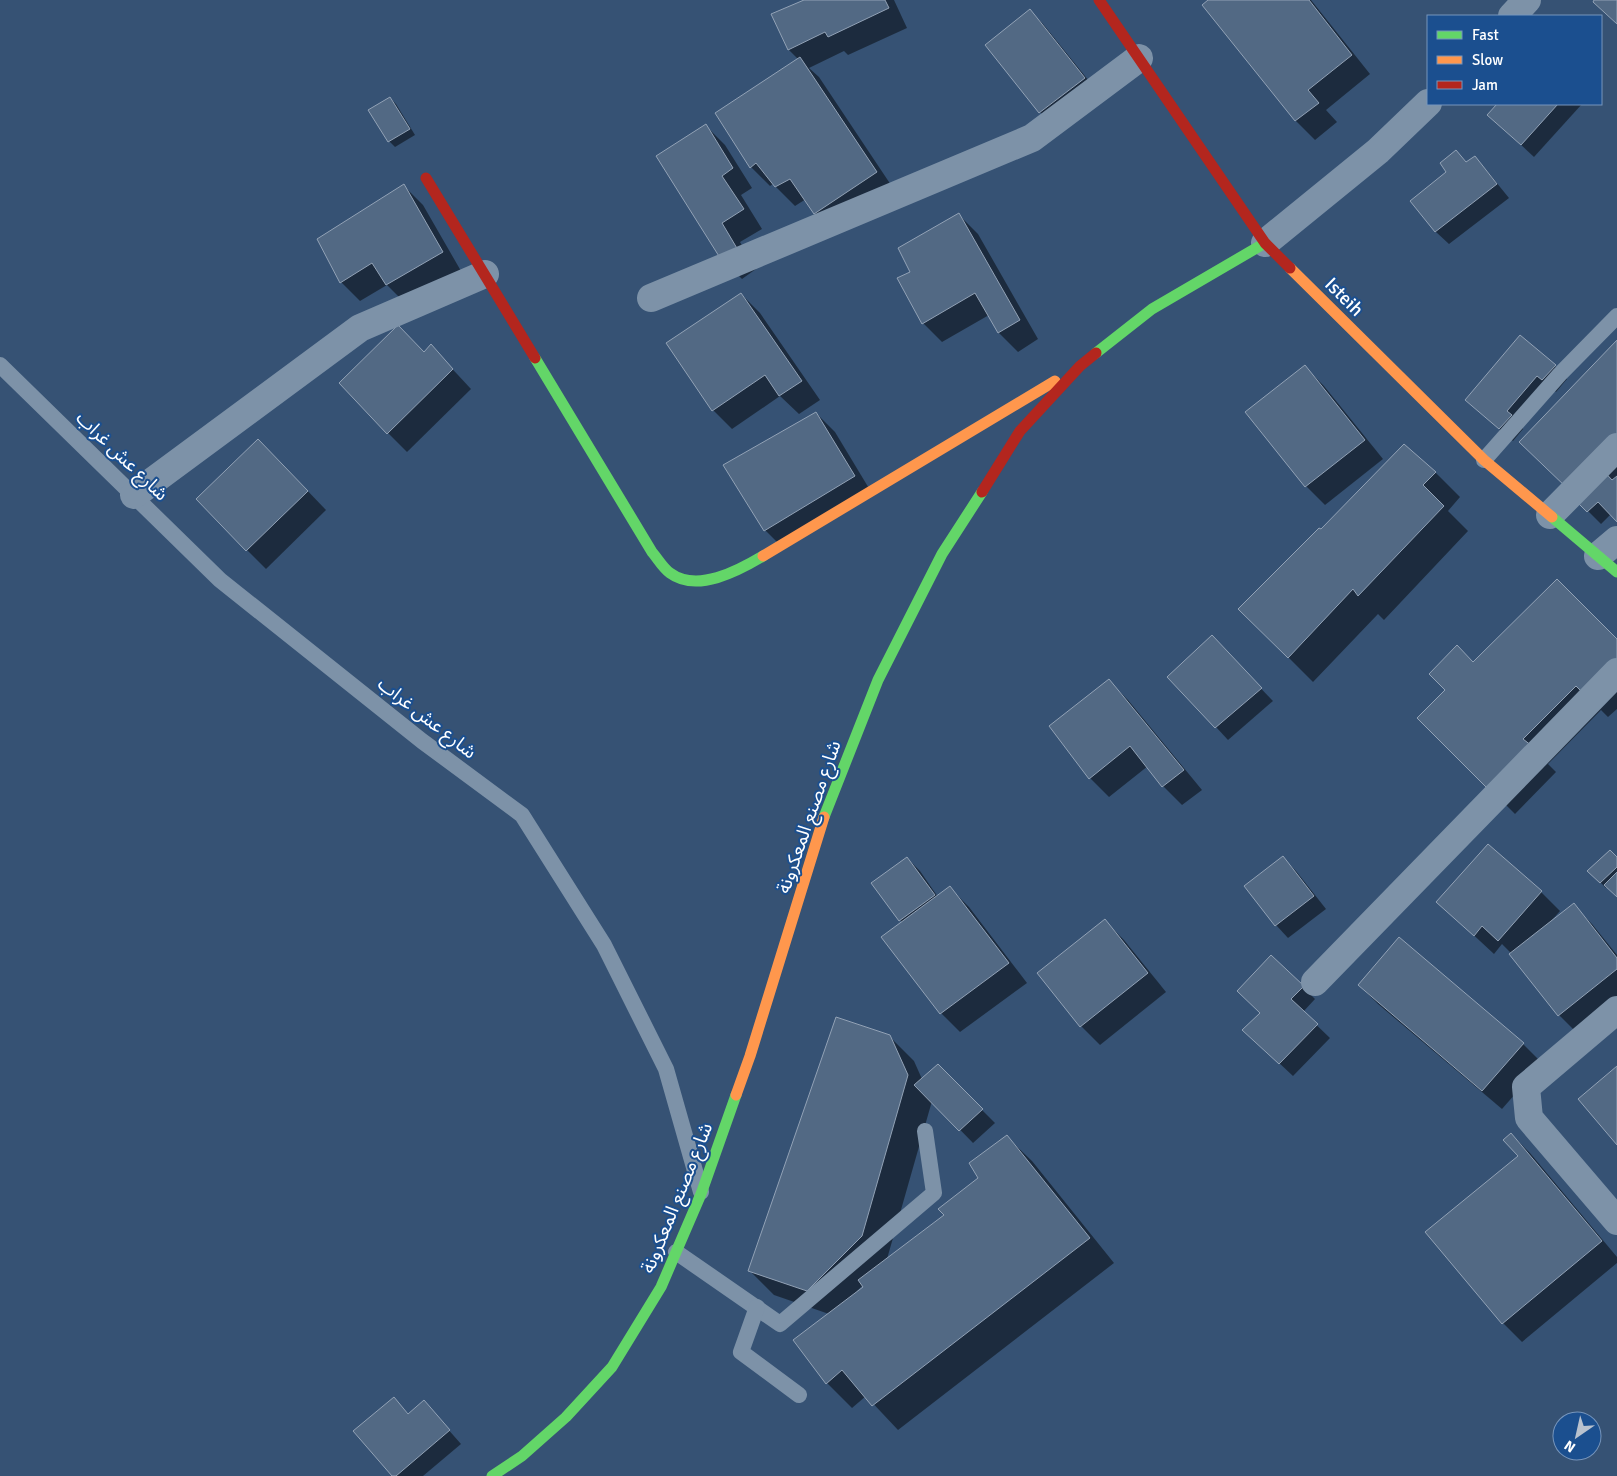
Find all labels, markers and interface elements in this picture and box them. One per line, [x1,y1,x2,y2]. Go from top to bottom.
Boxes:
legend [1427,15,1602,105]
text: Fast [1472,26,1499,44]
text: Slow [1472,51,1503,69]
text: Jam [1472,76,1498,94]
street label: Isteih [1319,272,1369,322]
street label: شارع عش غراب [70,406,173,507]
street label: شارع عش غراب [372,672,481,765]
street label: شارع مصنع المعكرونة [772,737,848,897]
street label: شارع مصنع المعكرونة [636,1119,720,1278]
north arrow [1552,1411,1602,1461]
text: N [1561,1437,1579,1456]

